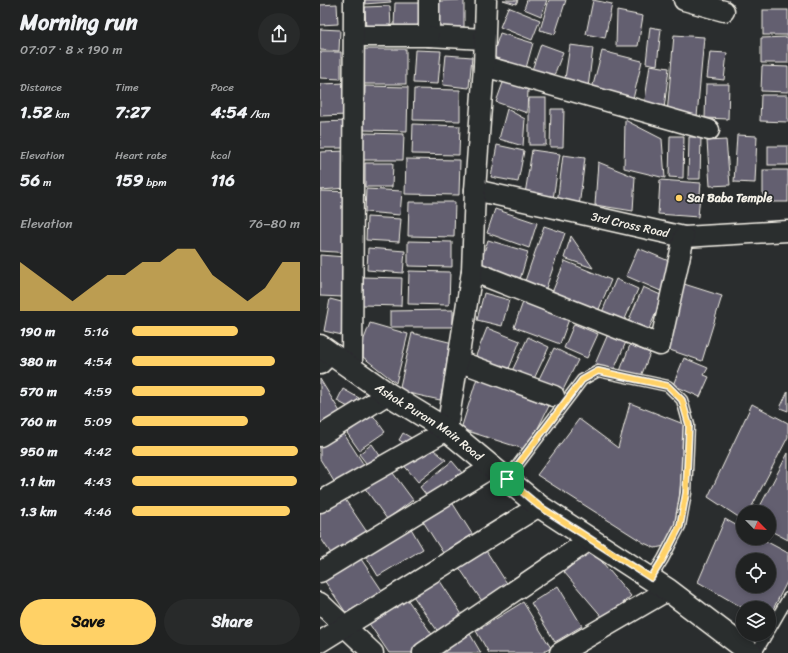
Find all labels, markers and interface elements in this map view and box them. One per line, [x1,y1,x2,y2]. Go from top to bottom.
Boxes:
text: Morning run [20,3,138,42]
button: share [258,13,300,55]
text: 07:07 · 8 × 190 m [20,38,122,61]
text: Distance [20,78,62,97]
text: Time [115,78,139,97]
text: Pace [211,78,234,97]
text: 1.52 [20,97,53,127]
text: 7:27 [115,97,150,127]
text: 4:54 [211,97,247,127]
text: km [53,105,70,124]
text: /km [247,105,270,124]
text: Elevation [20,146,65,165]
text: Heart rate [115,146,167,165]
text: kcal [211,146,231,165]
text: 56 [20,165,40,195]
text: 159 [115,165,143,195]
text: 116 [211,165,235,195]
text: m [40,173,51,192]
text: bpm [143,173,167,192]
place label: Sai Baba Temple [686,187,772,209]
marker: Sai Baba Temple [674,193,684,203]
street label: 3rd Cross Road [589,205,672,244]
text: Elevation [20,212,73,235]
text: 76–80 m [248,212,300,235]
text: 190 m [20,320,55,343]
text: 5:16 [84,320,109,343]
text: 380 m [20,350,57,373]
text: 4:54 [84,350,112,373]
street label: Ashok Puram Main Road [370,376,489,468]
text: 570 m [20,380,57,403]
text: 4:59 [84,380,112,403]
text: 760 m [20,410,56,433]
text: 5:09 [84,410,112,433]
text: 950 m [20,440,58,463]
text: 4:42 [84,440,112,463]
pin [490,462,524,496]
icon: arrive [496,468,518,490]
text: 1.1 km [20,470,55,493]
text: 4:43 [84,470,111,493]
text: 1.3 km [20,500,57,523]
text: 4:46 [84,500,112,523]
north arrow [736,505,776,545]
map controls [736,505,776,641]
button: locate [736,553,776,593]
button: Save [20,599,156,645]
button: Share [164,599,300,645]
button: layers [736,601,776,641]

